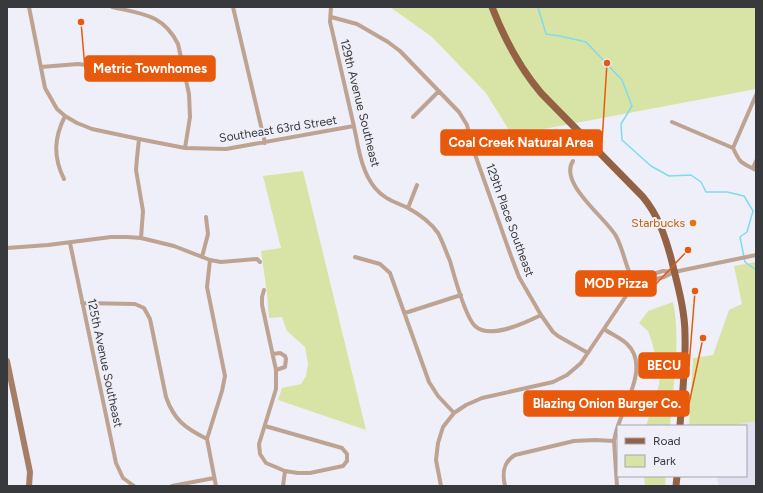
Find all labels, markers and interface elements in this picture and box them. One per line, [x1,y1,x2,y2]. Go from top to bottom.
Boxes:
street label: 129th Avenue Southeast [337,38,383,169]
callout: Metric Townhomes [85,56,215,81]
text: Metric Townhomes [93,61,207,76]
street label: Southeast 63rd Street [218,113,338,145]
callout: Coal Creek Natural Area [441,130,602,155]
text: Coal Creek Natural Area [448,135,594,150]
street label: 129th Place Southeast [483,161,537,279]
place label: Starbucks [631,216,685,230]
marker: Starbucks [688,218,698,228]
callout: MOD Pizza [576,271,656,296]
text: MOD Pizza [584,276,648,291]
street label: 125th Avenue Southeast [84,297,126,429]
callout: BECU [639,353,689,378]
text: BECU [647,358,681,373]
callout: Blazing Onion Burger Co. [524,391,689,416]
text: Blazing Onion Burger Co. [533,396,681,411]
legend [617,425,747,477]
text: Road [653,434,681,448]
text: Park [653,454,676,468]

